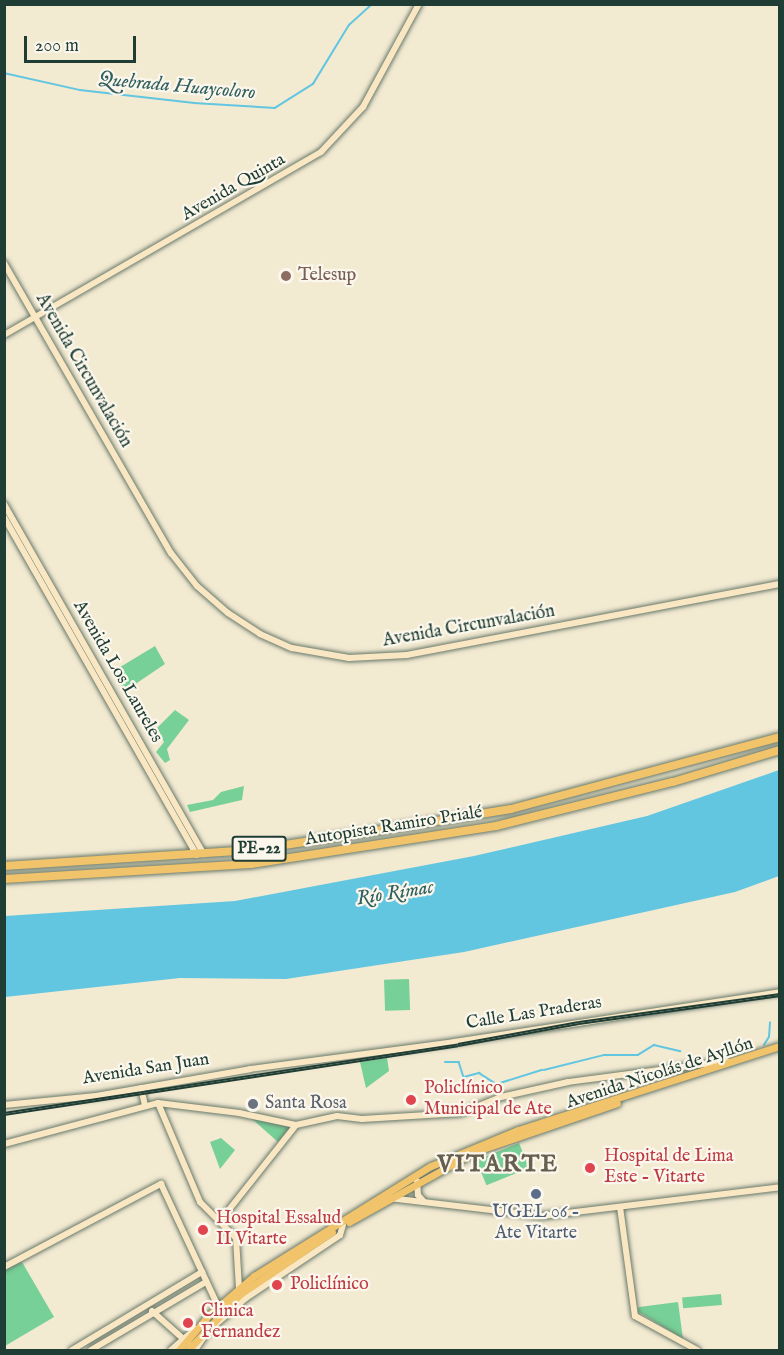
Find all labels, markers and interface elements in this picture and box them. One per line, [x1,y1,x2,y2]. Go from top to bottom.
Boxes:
scale bar [27,24,140,62]
text: 200 m [35,35,79,58]
water label: Quebrada Huaycoloro [97,67,257,105]
street label: Avenida Quinta [178,150,290,226]
place label: Telesup [298,265,356,287]
marker: Telesup [279,269,293,283]
street label: Avenida Circunvalación [30,290,136,452]
street label: Avenida Los Laureles [67,597,167,747]
street label: Avenida Circunvalación [381,601,557,653]
street label: Autopista Ramiro Prialé [304,802,484,852]
road number: PE-22 [230,836,288,862]
water label: Río Rímac [355,875,435,911]
street label: Calle Las Praderas [465,993,603,1035]
street label: Avenida Nicolás de Ayllón [564,1034,756,1114]
street label: Avenida San Juan [81,1049,211,1091]
place label: Policlínico Municipal de Ate [424,1079,552,1122]
marker: Policlínico Municipal de Ate [402,1091,420,1109]
place label: Santa Rosa [265,1093,347,1115]
marker: Santa Rosa [246,1097,260,1111]
place label: Hospital de Lima Este - Vitarte [604,1147,734,1190]
district label: VITARTE [437,1151,559,1179]
marker: Hospital de Lima Este - Vitarte [581,1159,599,1177]
marker: UGEL 06 - Ate Vitarte [529,1187,543,1201]
place label: UGEL 06 - Ate Vitarte [492,1203,580,1246]
place label: Hospital Essalud II Vitarte [216,1209,341,1252]
marker: Hospital Essalud II Vitarte [194,1221,212,1239]
place label: Policlínico [290,1274,369,1296]
marker: Policlínico [268,1276,286,1294]
place label: Clinica Fernandez [201,1302,280,1344]
marker: Clinica Fernandez [179,1314,197,1332]

